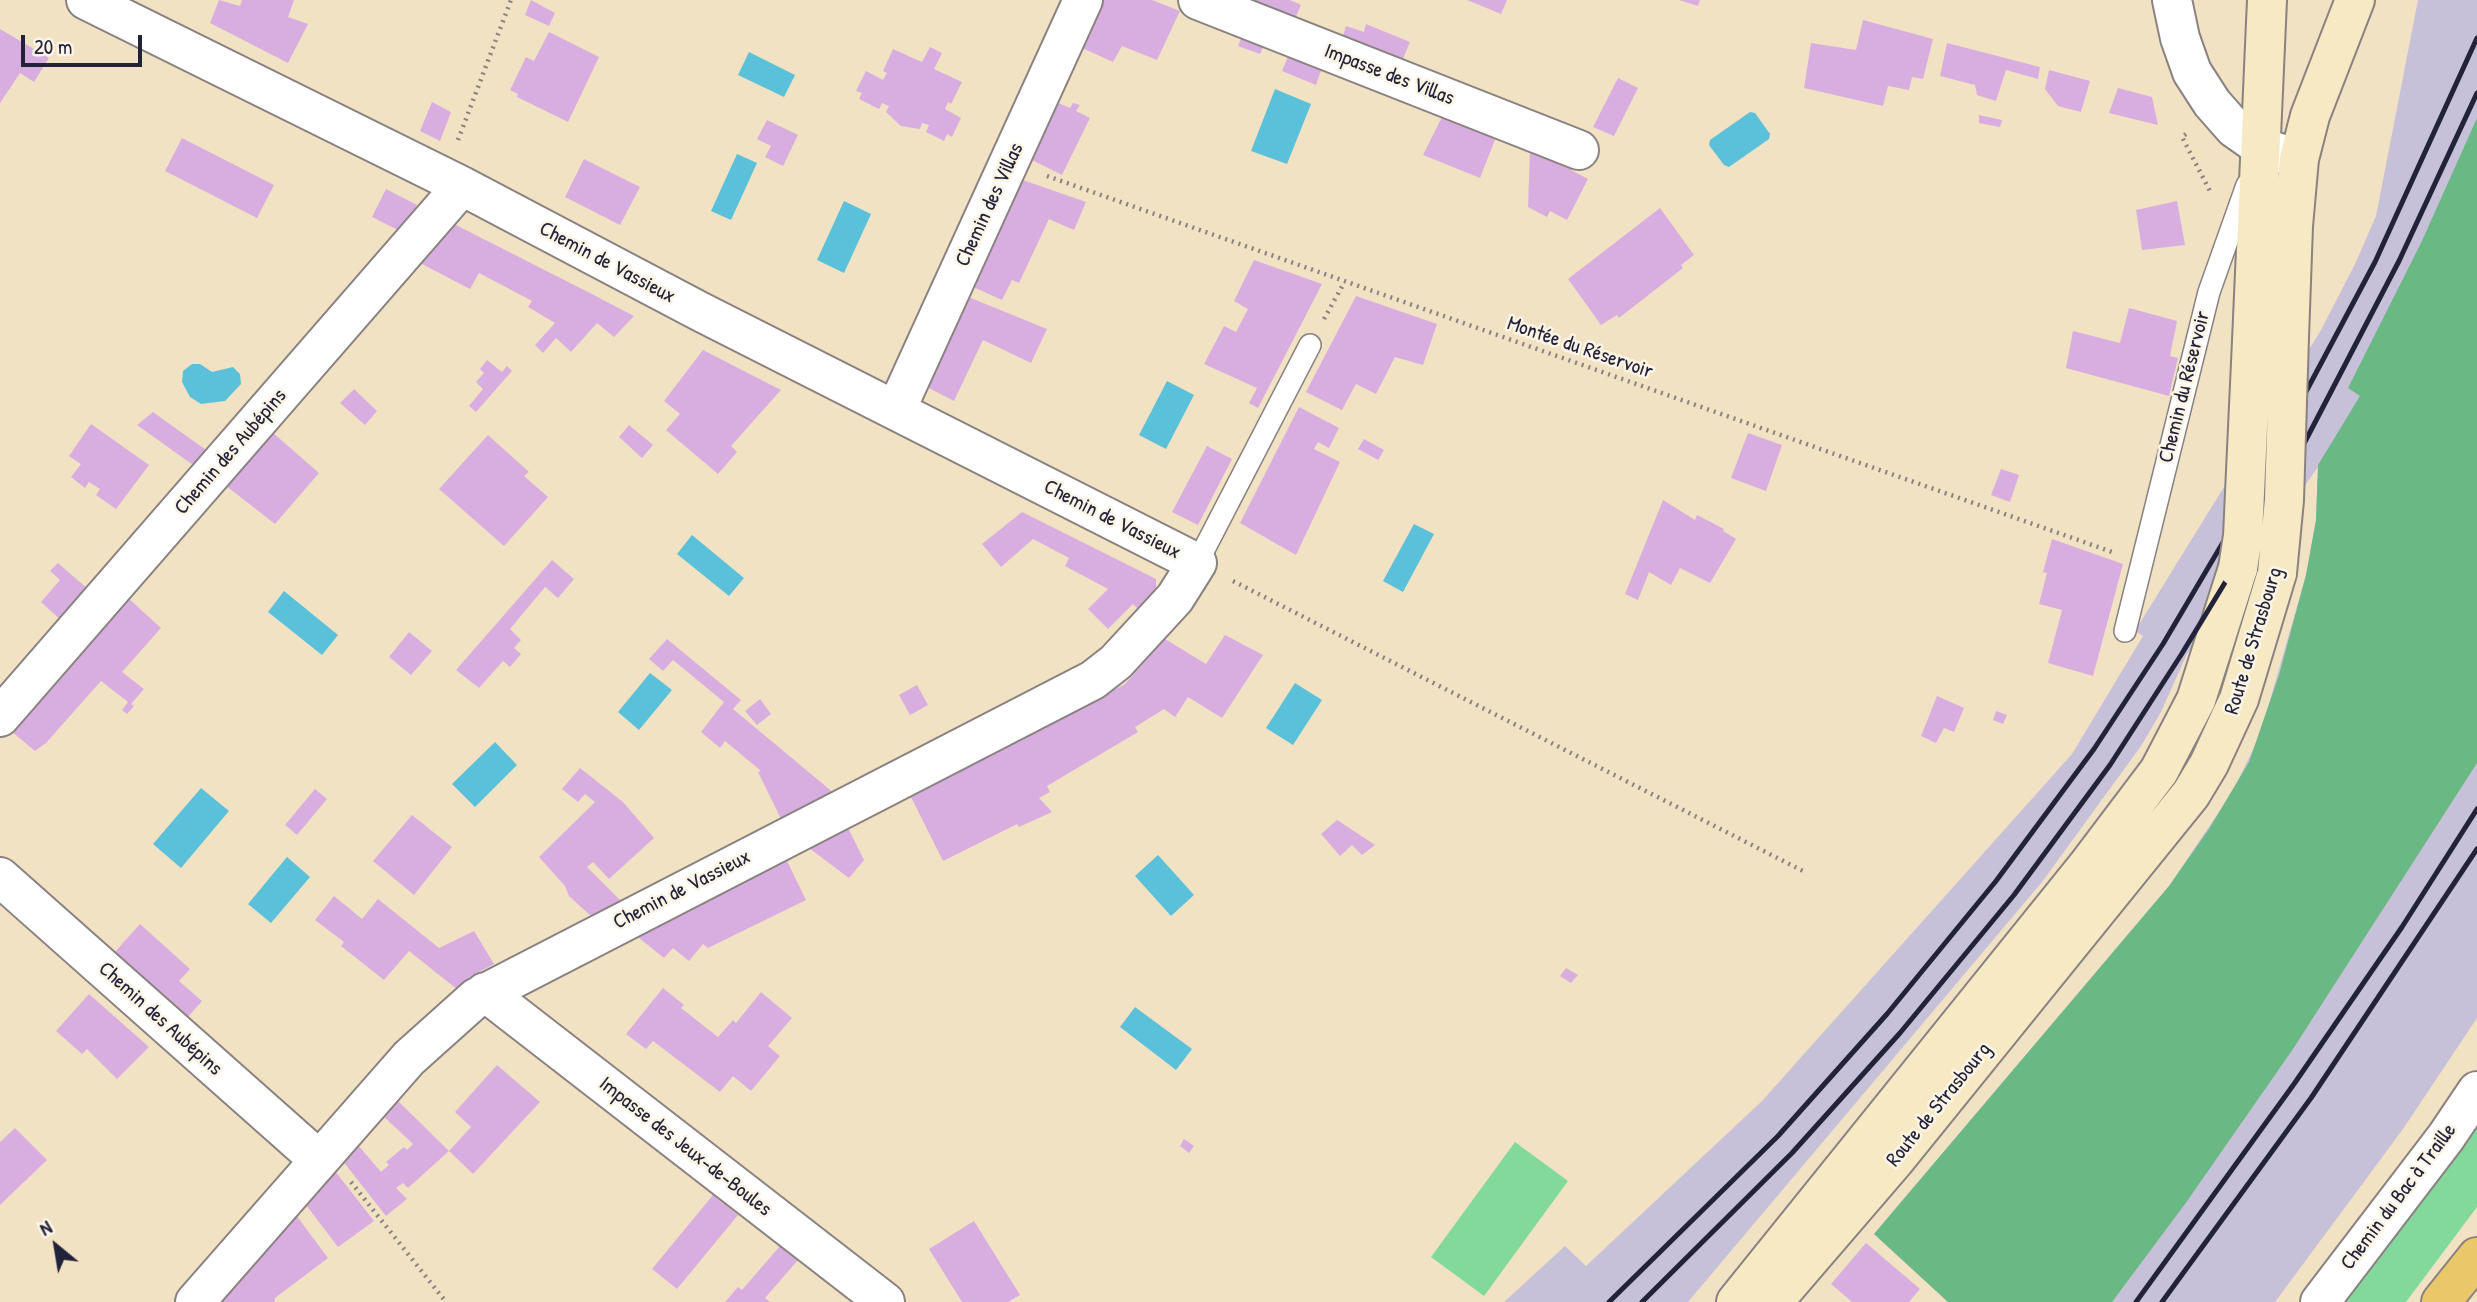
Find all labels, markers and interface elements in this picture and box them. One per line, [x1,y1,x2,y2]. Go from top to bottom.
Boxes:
scale bar [24,21,145,65]
text: 20 m [34,32,72,61]
street label: Impasse des Villas [1320,39,1458,111]
street label: Chemin des Villas [950,139,1030,271]
street label: Chemin de Vassieux [535,217,679,309]
street label: Chemin du Réservoir [2154,309,2216,465]
street label: Montée du Réservoir [1504,311,1656,385]
street label: Chemin des Aubépins [170,384,292,520]
street label: Chemin de Vassieux [1039,475,1185,565]
street label: Route de Strasbourg [2220,564,2288,718]
street label: Chemin de Vassieux [609,845,755,935]
street label: Chemin des Aubépins [93,957,227,1081]
street label: Route de Strasbourg [1881,1038,1997,1172]
street label: Impasse des Jeux-de-Boules [594,1072,776,1222]
street label: Chemin du Bac à Traille [2336,1119,2462,1275]
north arrow [21,1211,91,1281]
text: N [35,1214,56,1242]

